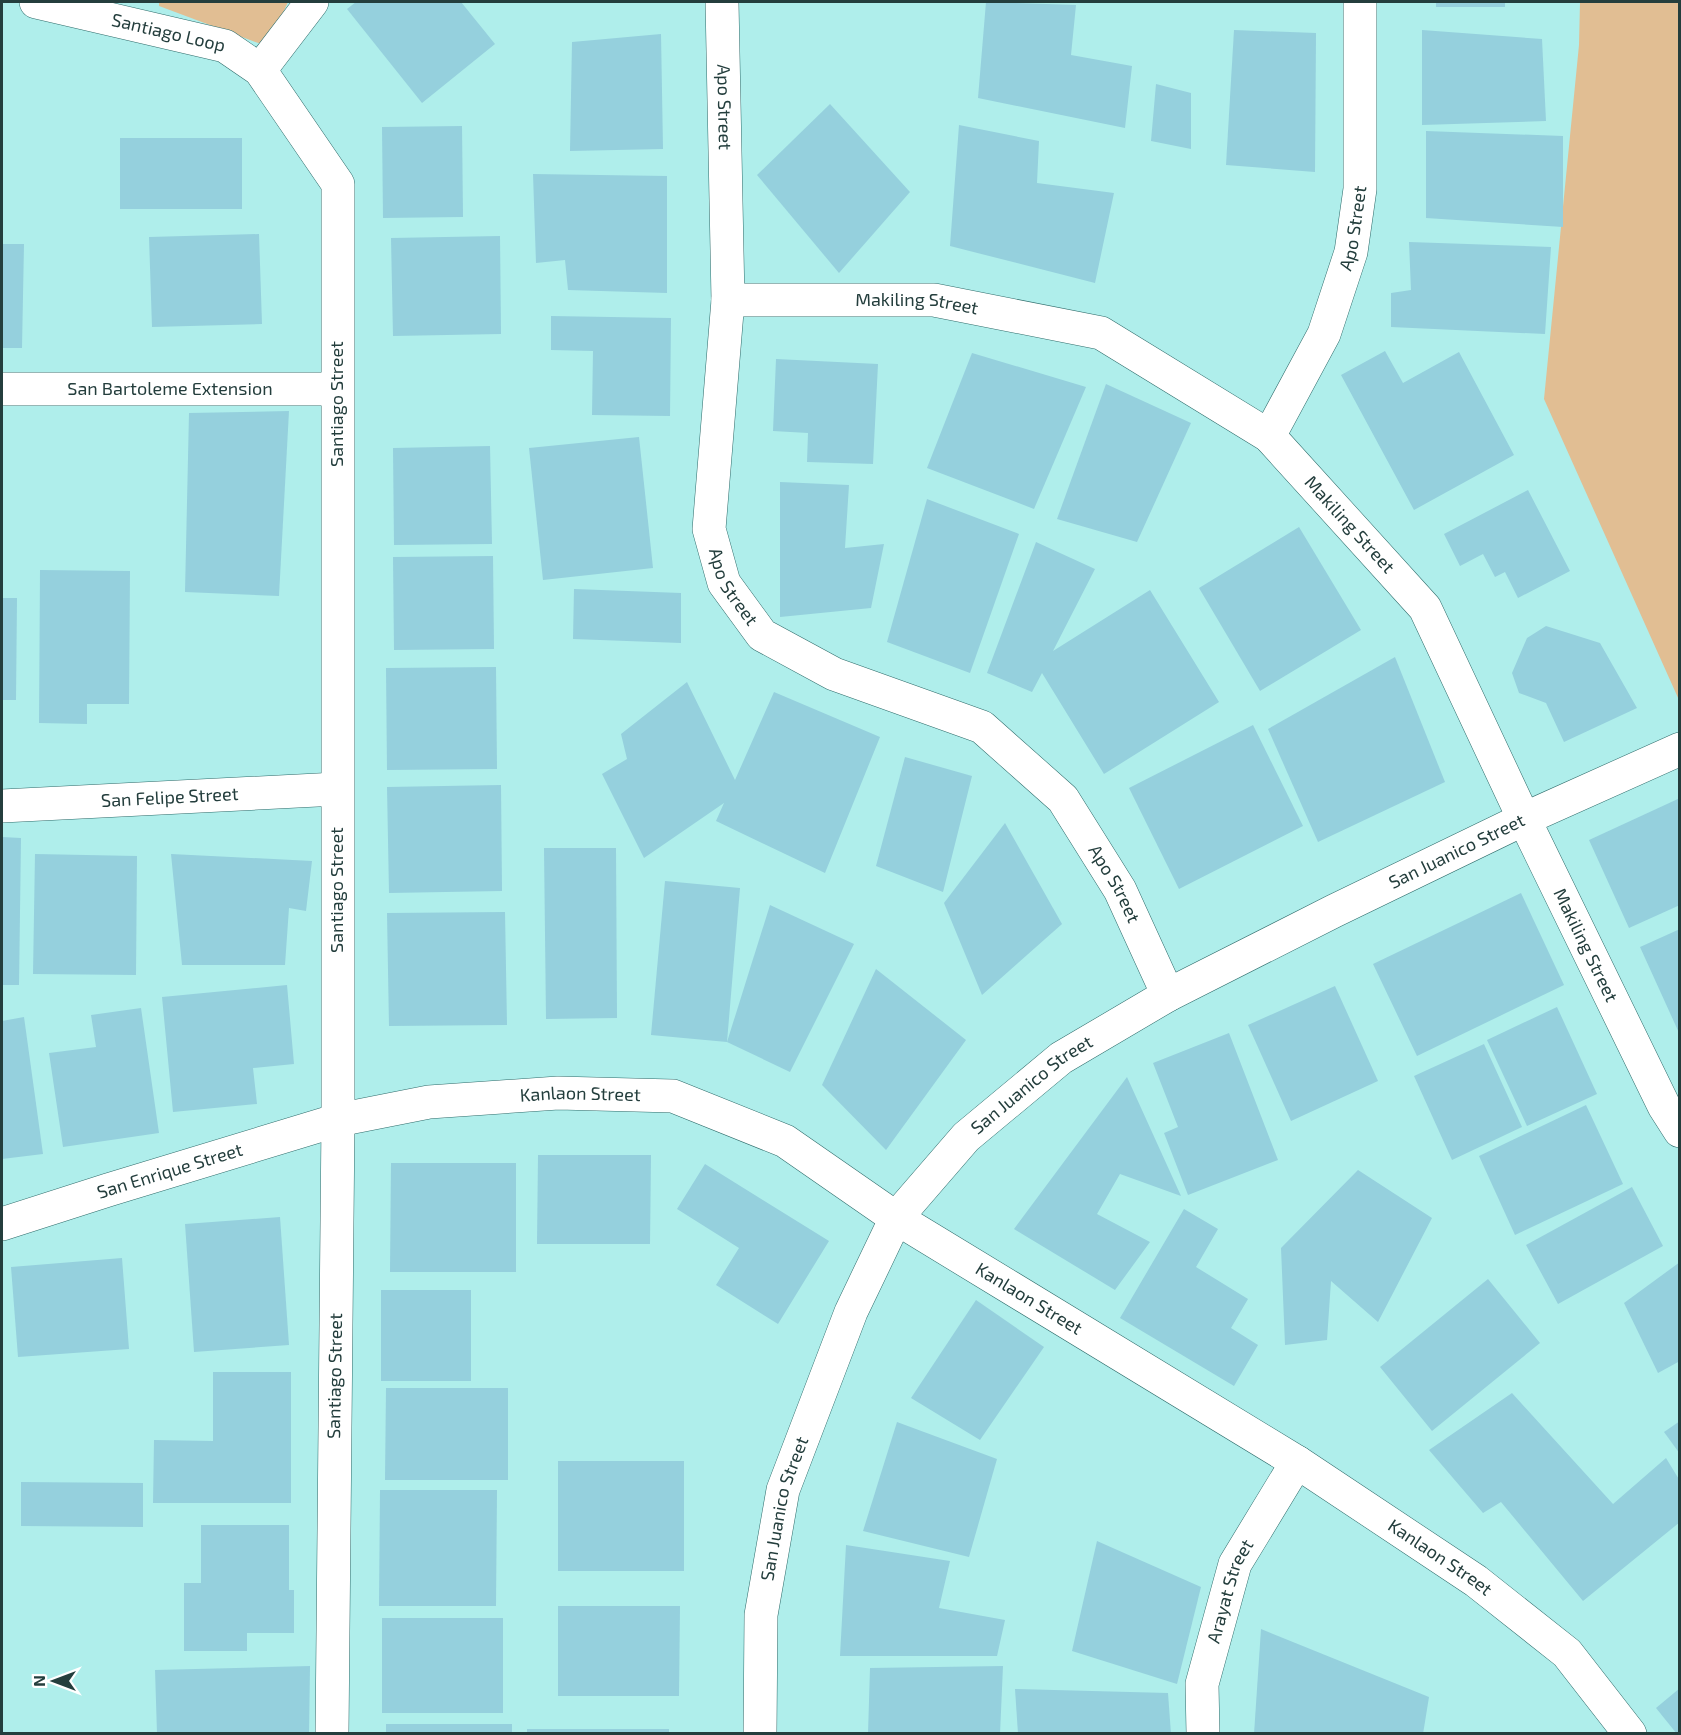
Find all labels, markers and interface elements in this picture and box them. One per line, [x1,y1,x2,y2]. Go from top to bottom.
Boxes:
street label: Santiago Loop [110,8,228,56]
street label: Apo Street [713,64,737,150]
street label: Apo Street [1334,184,1370,273]
street label: Makiling Street [855,288,980,319]
street label: Santiago Street [325,341,347,467]
street label: San Bartoleme Extension [67,377,273,399]
street label: Makiling Street [1300,471,1400,577]
street label: Apo Street [705,545,763,629]
street label: San Felipe Street [100,782,239,811]
street label: San Juanico Street [1385,808,1528,893]
street label: Santiago Street [325,827,347,953]
street label: Apo Street [1084,840,1145,926]
street label: Makiling Street [1549,884,1624,1005]
street label: San Juanico Street [966,1030,1096,1138]
street label: Kanlaon Street [519,1081,641,1106]
street label: San Enrique Street [94,1138,245,1203]
street label: Kanlaon Street [972,1257,1087,1339]
street label: Santiago Street [322,1313,346,1439]
street label: San Juanico Street [755,1433,812,1582]
street label: Kanlaon Street [1384,1514,1497,1600]
street label: Arayat Street [1202,1535,1258,1645]
north arrow [24,1651,84,1711]
text: N [29,1675,48,1687]

